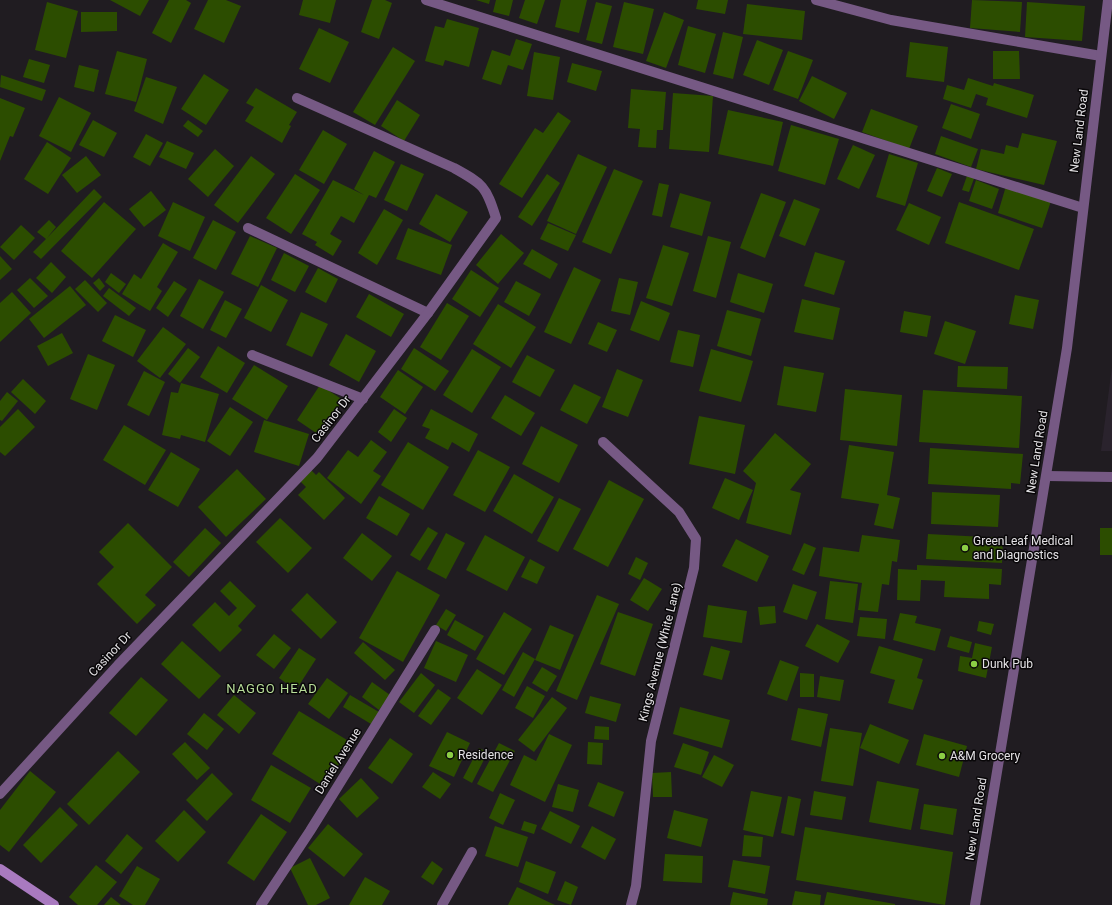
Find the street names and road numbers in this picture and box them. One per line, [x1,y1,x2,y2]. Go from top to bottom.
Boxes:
street label: New Land Road [1067,89,1091,173]
street label: Casinor Dr [308,393,354,445]
street label: New Land Road [1024,410,1050,494]
street label: Kings Avenue (White Lane) [636,581,684,723]
street label: Casinor Dr [86,629,134,679]
street label: Daniel Avenue [312,725,364,797]
street label: New Land Road [963,777,989,861]

